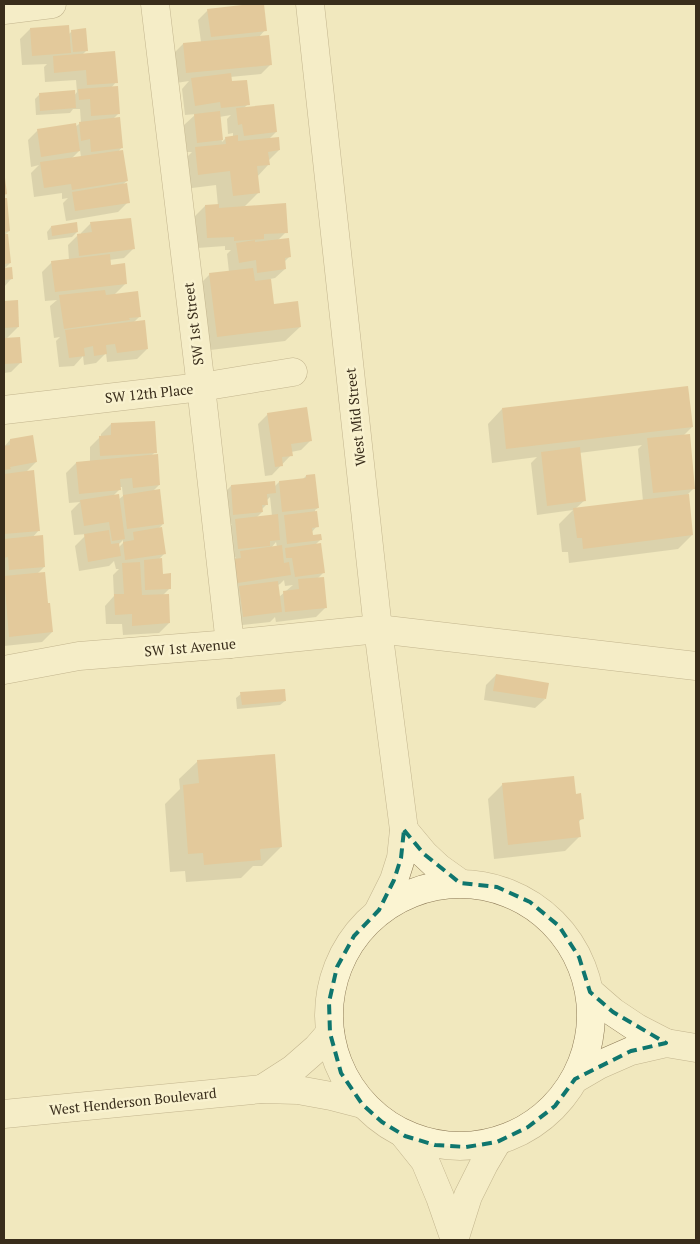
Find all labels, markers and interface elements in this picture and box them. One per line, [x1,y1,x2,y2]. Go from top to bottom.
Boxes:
street label: SW 1st Street [178,281,208,367]
street label: West Mid Street [340,366,370,467]
street label: SW 12th Place [104,379,194,407]
street label: SW 1st Avenue [144,634,236,660]
street label: West Henderson Boulevard [49,1083,218,1119]

